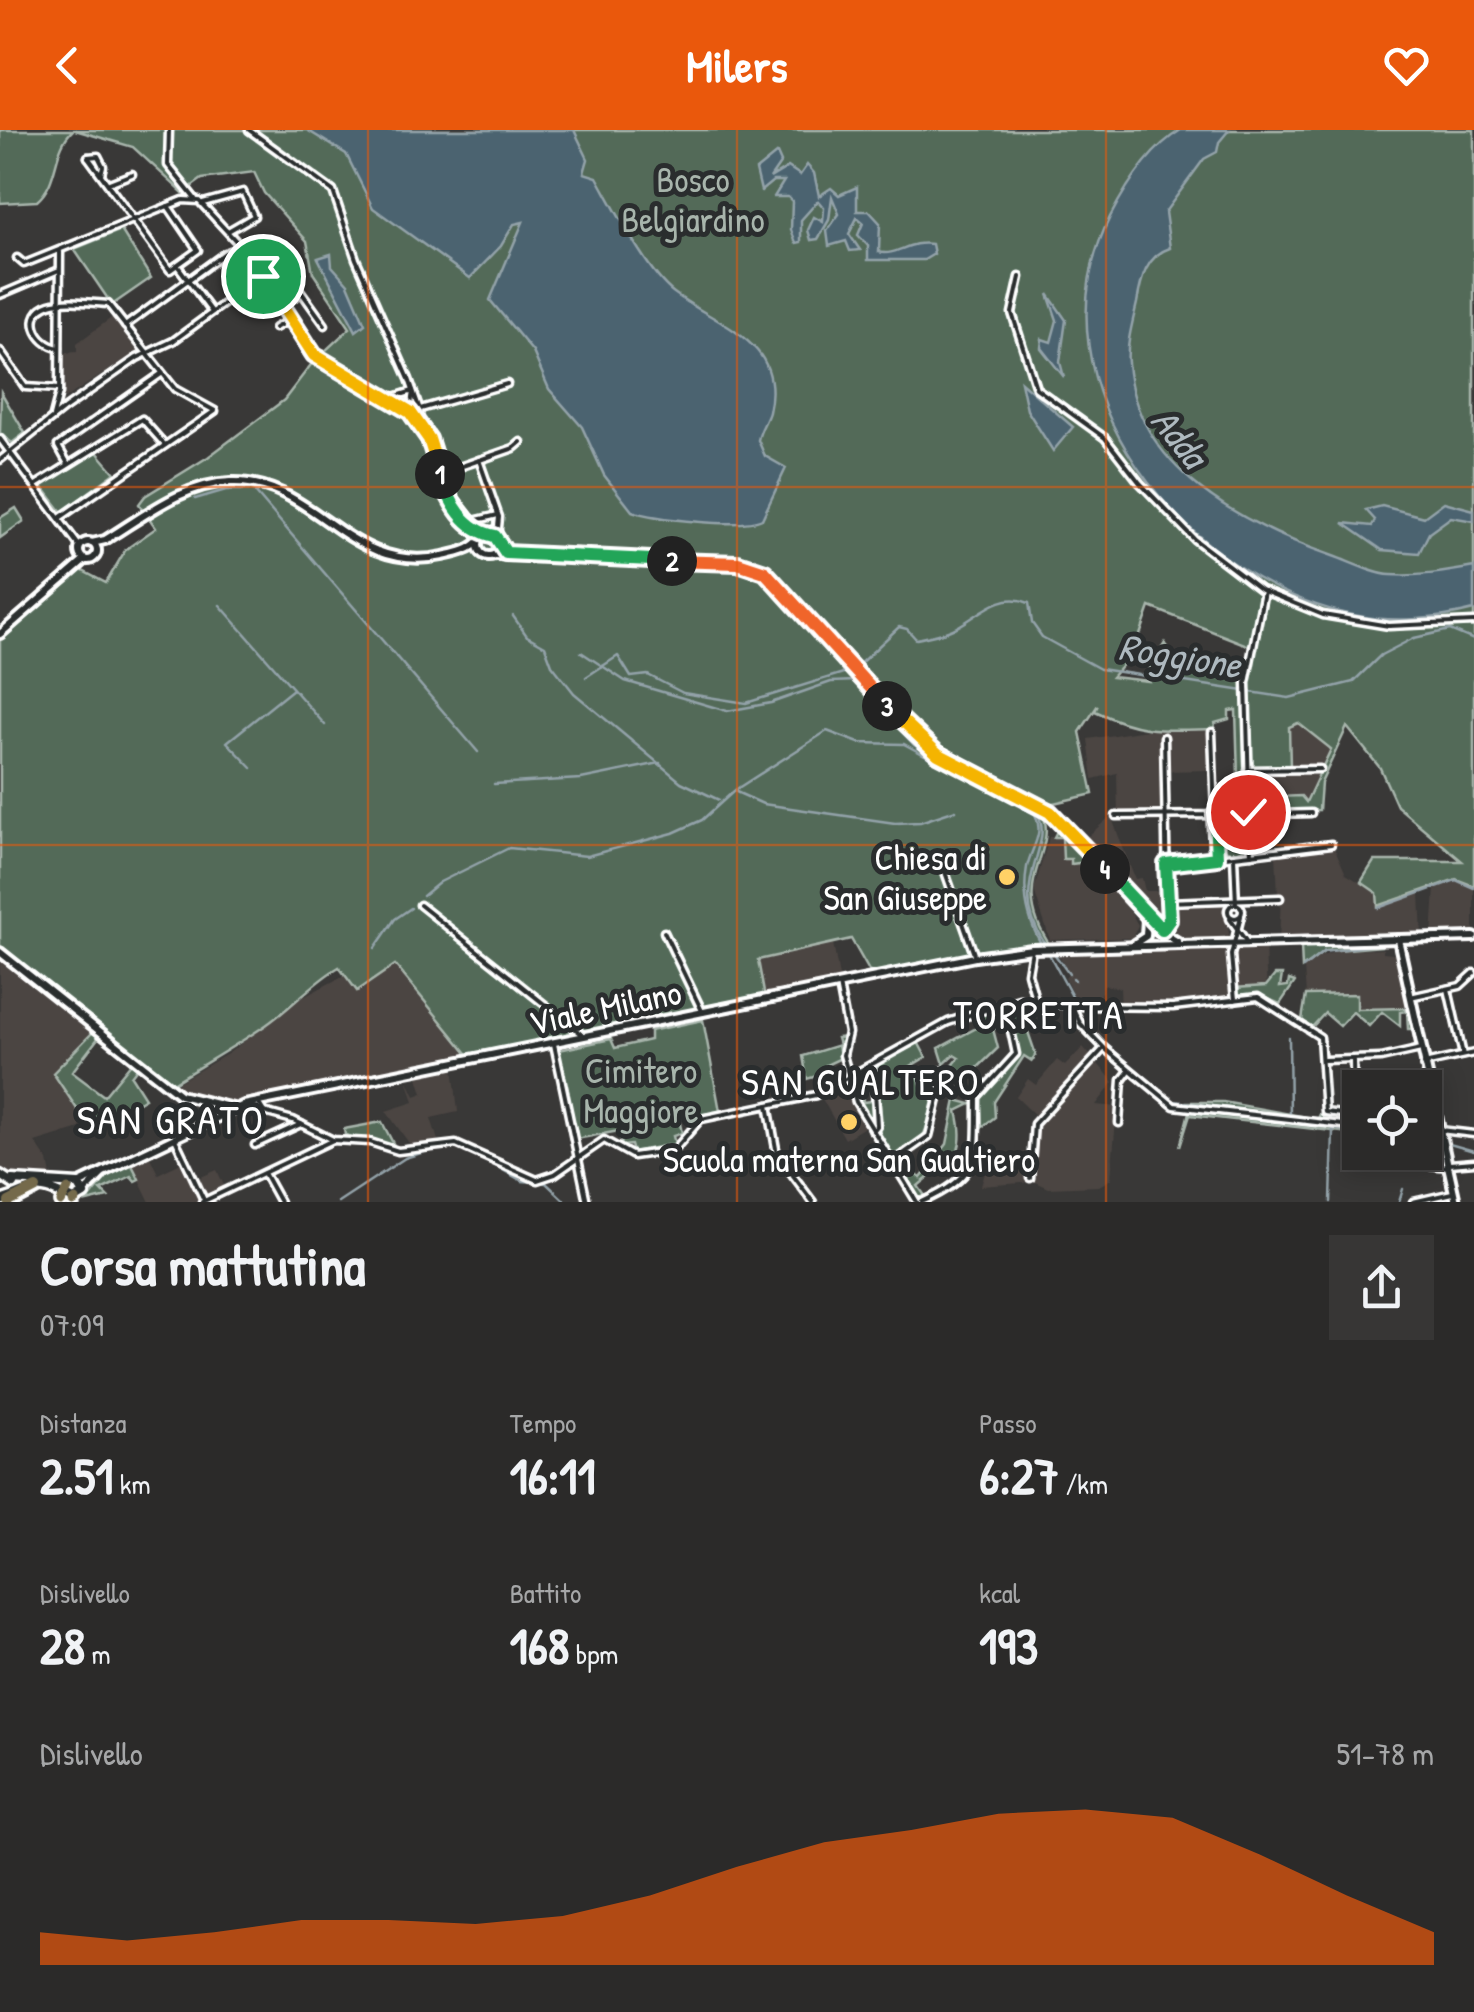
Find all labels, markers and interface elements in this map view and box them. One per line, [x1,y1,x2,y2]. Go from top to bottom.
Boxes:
text: Milers [686,35,788,96]
icon: back [40,38,95,93]
icon: heart [1379,38,1434,93]
park label: Bosco Belgiardino [621,156,765,243]
pin [221,234,306,319]
icon: arrive [236,249,291,304]
water label: Adda [1140,396,1223,481]
pin: 1 [415,449,465,499]
text: 1 [435,455,445,493]
pin: 2 [647,536,697,586]
text: 2 [665,542,679,580]
water label: Roggione [1115,620,1246,691]
pin: 3 [862,681,912,731]
text: 3 [881,687,893,725]
pin [1206,770,1291,855]
icon: check [1221,785,1276,840]
place label: Chiesa di San Giuseppe [823,834,987,921]
pin: 4 [1080,844,1130,894]
text: 4 [1100,850,1110,888]
marker: Chiesa di San Giuseppe [996,866,1018,888]
street label: Viale Milano [525,968,685,1046]
district label: TORRETTA [953,987,1125,1041]
park label: Cimitero Maggiore [583,1047,699,1134]
district label: SAN GUALTERO [741,1055,981,1107]
map controls [1342,1070,1442,1170]
button: locate [1342,1070,1442,1170]
district label: SAN GRATO [77,1092,265,1146]
marker: Scuola materna San Gualtiero [838,1111,860,1133]
place label: Scuola materna San Gualtiero [663,1136,1035,1183]
text: Corsa mattutina [40,1228,365,1302]
button: share [1329,1235,1434,1340]
text: 07:09 [40,1303,104,1346]
text: Distanza [40,1404,127,1442]
text: Tempo [510,1404,576,1442]
text: Passo [979,1404,1037,1442]
text: 2.51 [40,1442,113,1510]
text: 16:11 [510,1442,596,1510]
text: 6:27 [979,1442,1059,1510]
text: km [113,1465,151,1503]
text: /km [1059,1465,1108,1503]
text: Dislivello [40,1574,130,1612]
text: Battito [510,1574,581,1612]
text: kcal [979,1574,1020,1612]
text: 28 [40,1612,85,1680]
text: 168 [510,1612,569,1680]
text: 193 [979,1612,1038,1680]
text: m [85,1635,111,1673]
text: bpm [569,1635,618,1673]
text: Dislivello [40,1732,143,1775]
text: 51–78 m [1337,1732,1434,1775]

